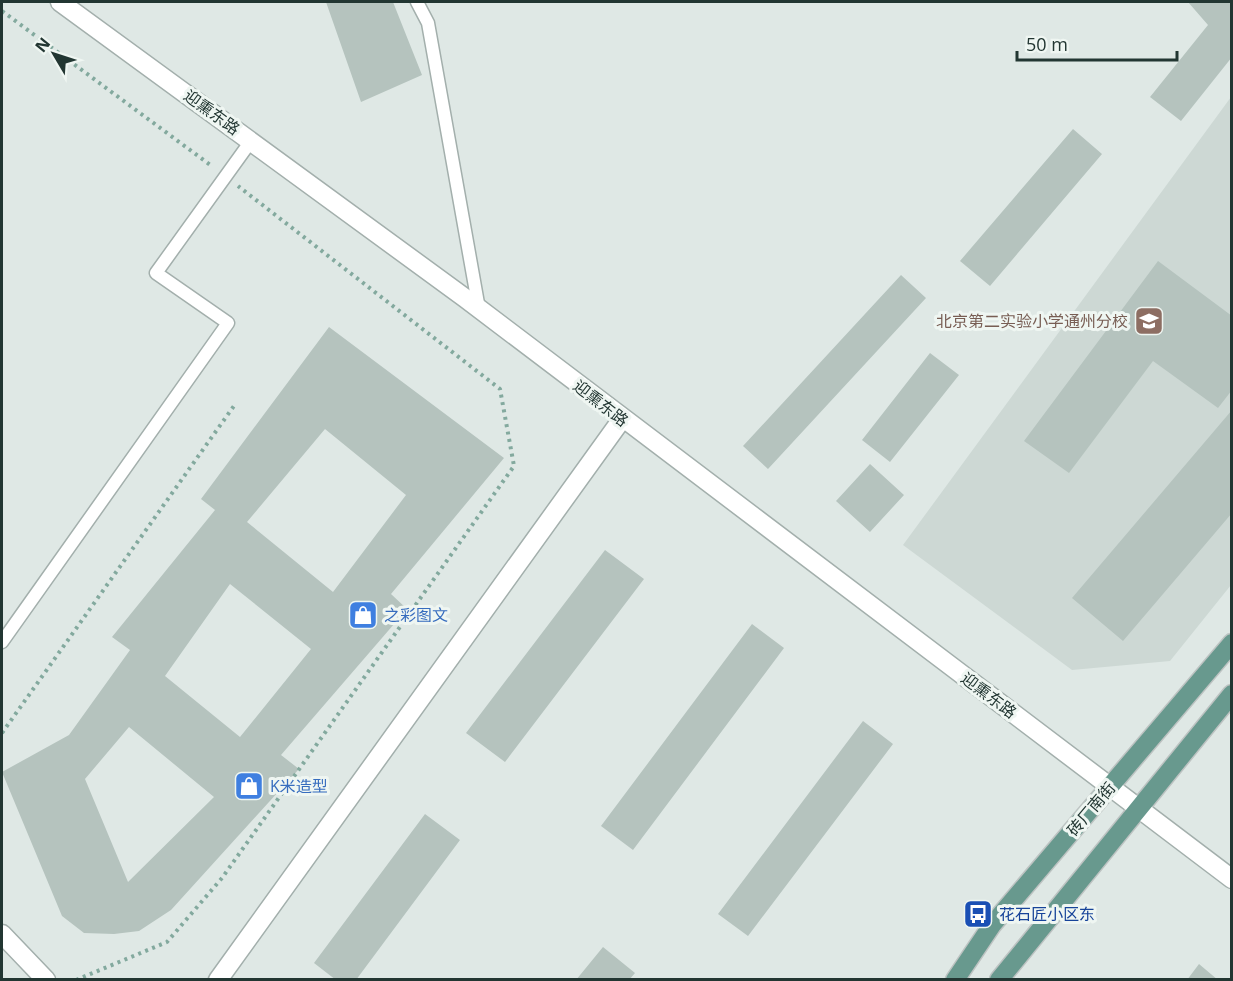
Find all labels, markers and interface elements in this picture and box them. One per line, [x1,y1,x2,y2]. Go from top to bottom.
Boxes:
north arrow [24,24,84,84]
scale bar [1017,24,1178,62]
text: 50 m [1026,32,1068,56]
text: N [30,33,55,57]
street label: 迎熏东路 [180,84,244,140]
school or university icon: 北京第二实验小学通州分校 [1133,305,1165,337]
place label: 北京第二实验小学通州分校 [936,310,1128,332]
street label: 迎熏东路 [569,375,633,431]
shop icon: 之彩图文 [347,599,379,631]
place label: 之彩图文 [384,604,448,626]
street label: 迎熏东路 [957,667,1021,723]
shop icon: K米造型 [233,770,265,802]
place label: K米造型 [270,775,328,797]
street label: 砖厂南街 [1062,777,1120,841]
bus stop icon: 花石匠小区东 [962,898,994,930]
place label: 花石匠小区东 [999,903,1095,925]

